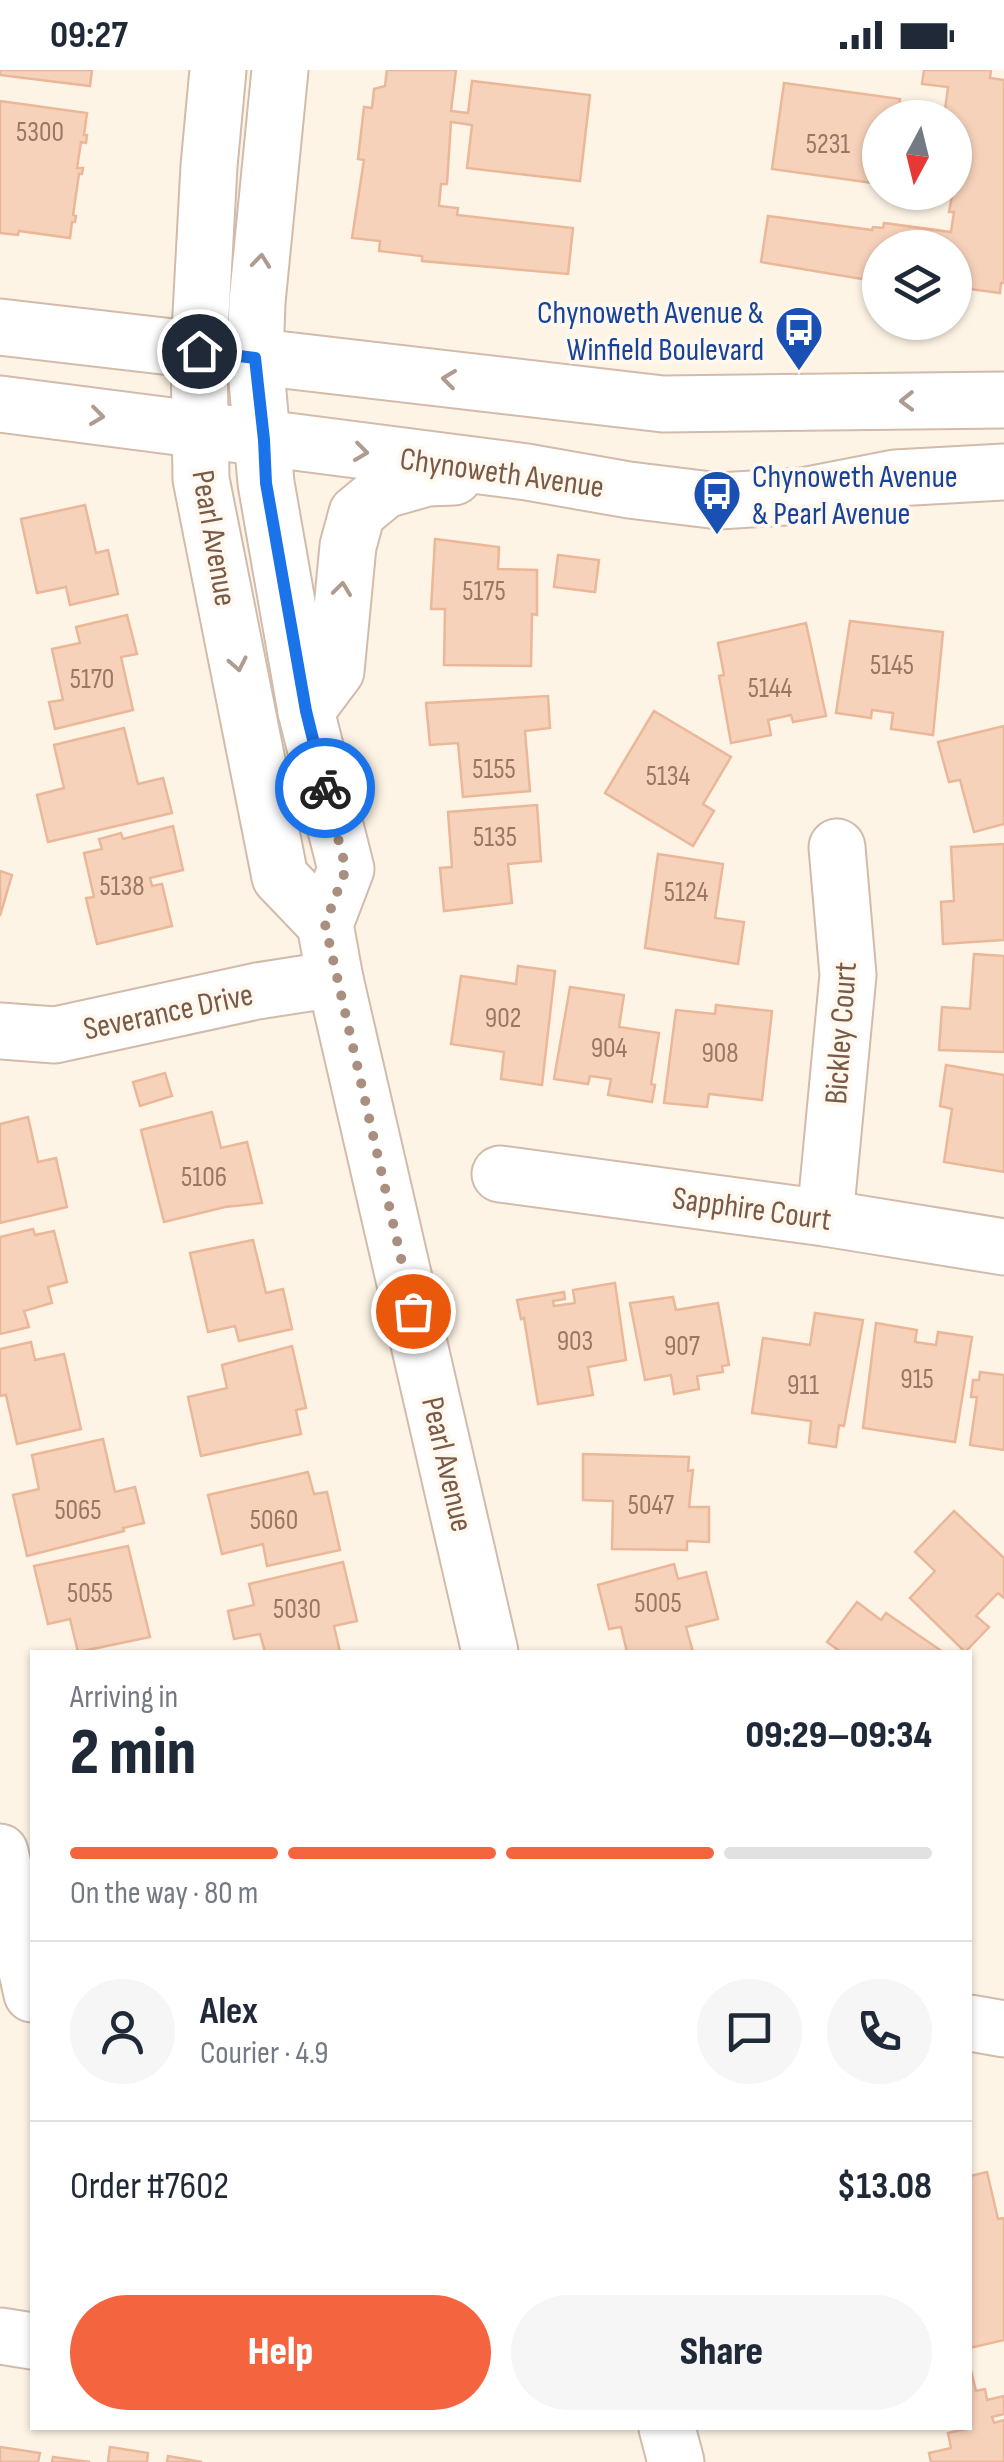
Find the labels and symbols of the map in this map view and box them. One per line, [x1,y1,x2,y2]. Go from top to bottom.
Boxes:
north arrow [862,100,972,210]
house number: 5300 [16,116,64,149]
house number: 5231 [806,128,850,161]
one-way arrow [250,253,271,269]
place label: Chynoweth Avenue & Winfield Boulevard [537,294,764,370]
bus stop icon: Chynoweth Avenue & Winfield Boulevard [773,304,825,372]
pin [157,309,242,394]
one-way arrow [440,369,456,390]
one-way arrow [898,390,914,412]
one-way arrow [88,404,105,425]
street label: Chynoweth Avenue [397,440,606,507]
one-way arrow [354,441,370,462]
place label: Chynoweth Avenue & Pearl Avenue [752,458,958,534]
street label: Pearl Avenue [182,467,245,609]
bus stop icon: Chynoweth Avenue & Pearl Avenue [691,468,743,536]
house number: 5175 [462,575,506,608]
one-way arrow [331,581,352,597]
house number: 5145 [870,649,914,682]
one-way arrow [226,655,247,672]
house number: 5170 [70,663,114,696]
house number: 5144 [748,672,793,705]
courier [275,738,375,838]
house number: 5155 [472,753,516,786]
house number: 5134 [646,760,691,793]
house number: 5135 [473,821,517,854]
house number: 5138 [99,870,145,903]
house number: 5124 [664,876,708,909]
street label: Bickley Court [817,961,866,1106]
street label: Severance Drive [80,975,257,1049]
house number: 902 [485,1002,521,1035]
house number: 904 [591,1032,628,1065]
house number: 908 [701,1037,739,1070]
house number: 5106 [181,1161,227,1194]
street label: Sapphire Court [670,1179,834,1240]
pin [371,1269,456,1354]
house number: 903 [557,1325,593,1358]
house number: 907 [664,1330,700,1363]
house number: 915 [900,1363,934,1396]
house number: 911 [787,1369,819,1402]
street label: Pearl Avenue [412,1393,481,1536]
house number: 5047 [628,1489,674,1522]
house number: 5065 [54,1494,102,1527]
house number: 5060 [250,1504,298,1537]
house number: 5055 [67,1577,113,1610]
house number: 5005 [634,1587,682,1620]
house number: 5030 [273,1593,321,1626]

